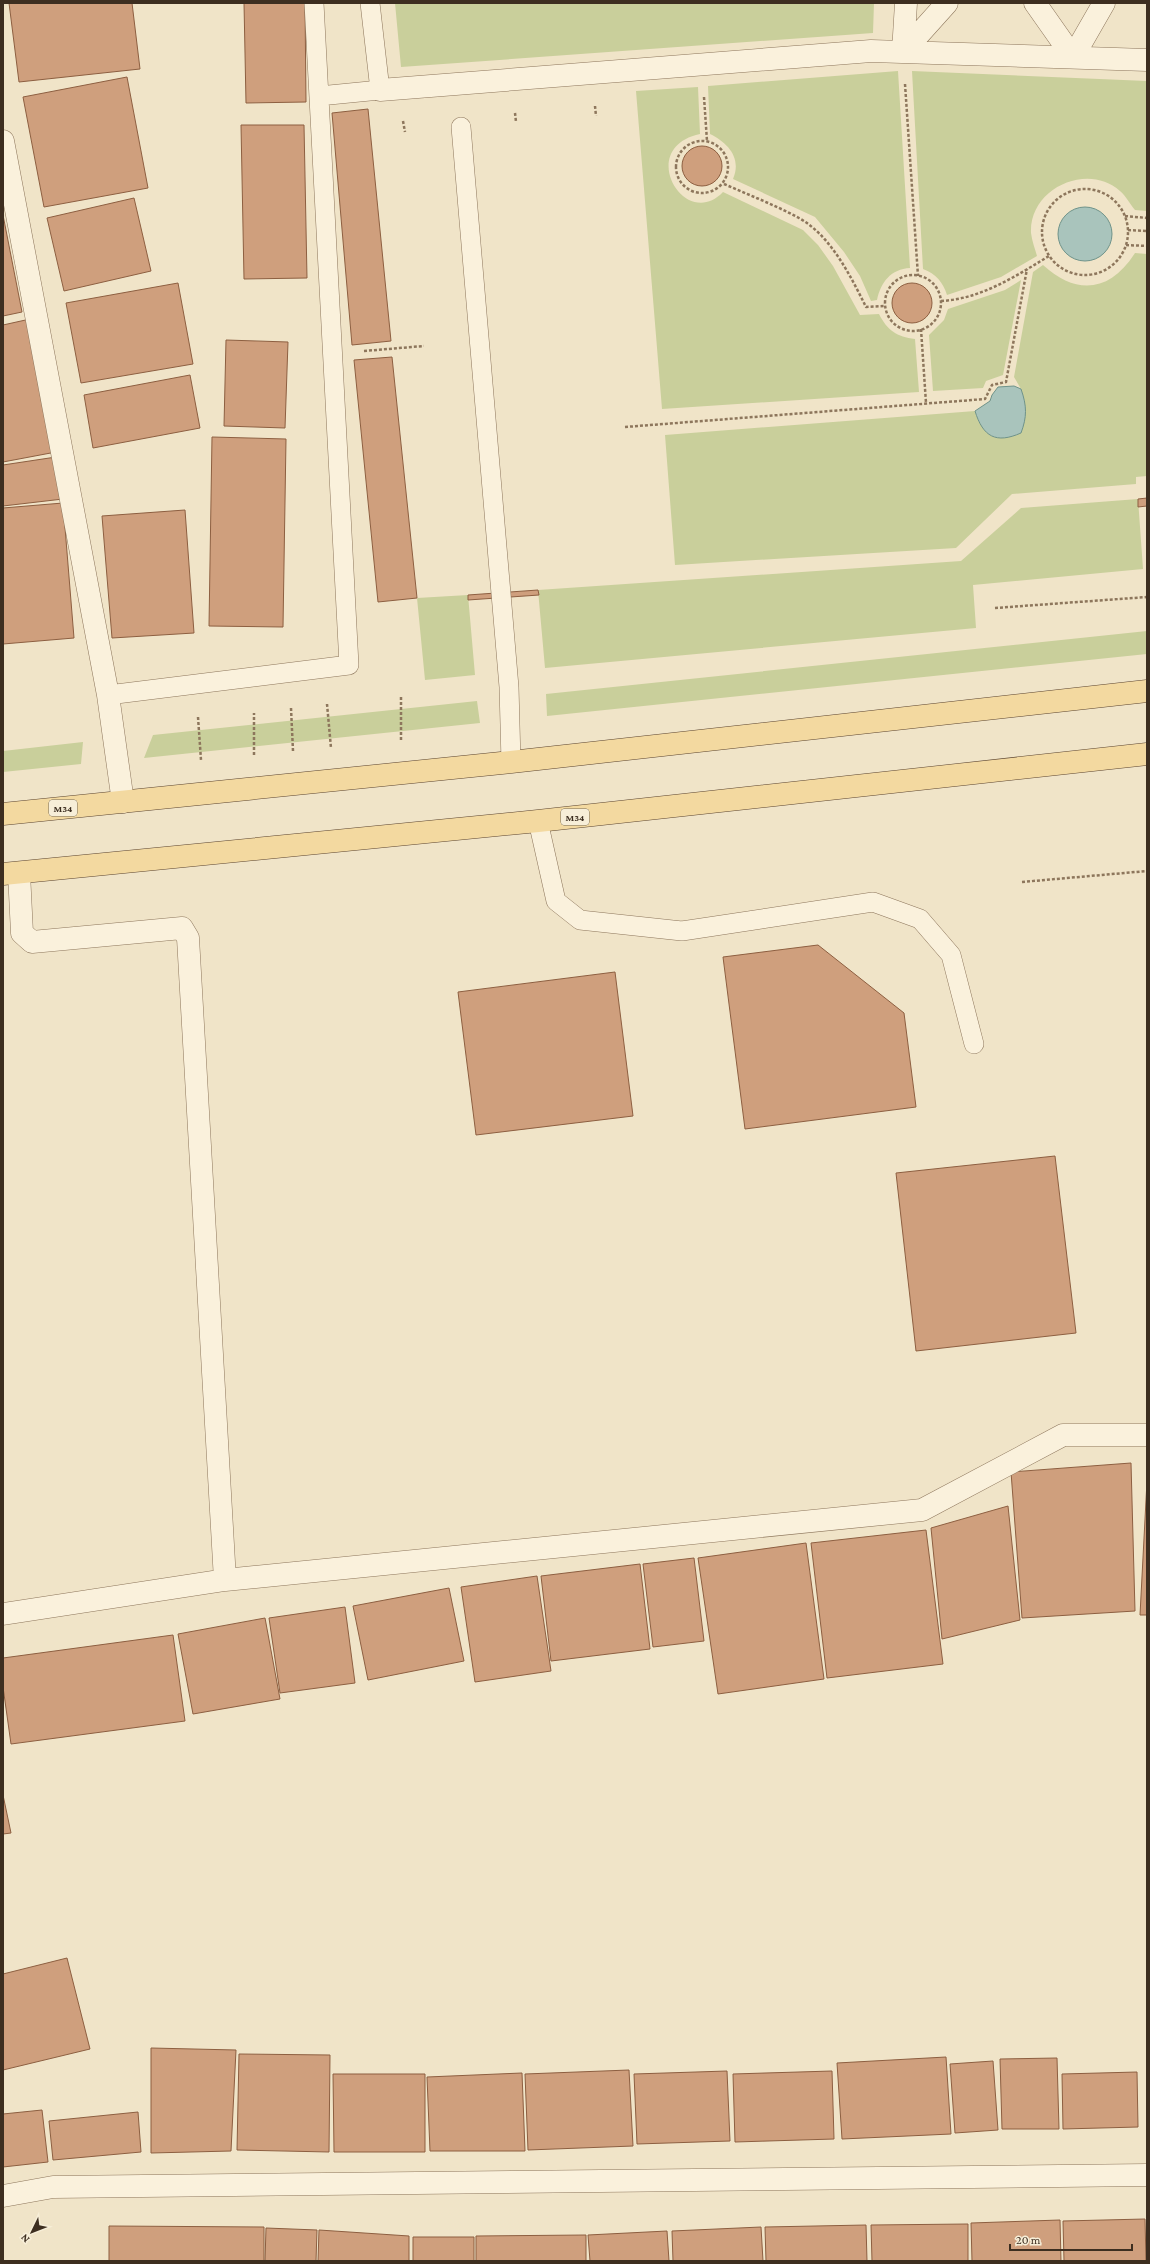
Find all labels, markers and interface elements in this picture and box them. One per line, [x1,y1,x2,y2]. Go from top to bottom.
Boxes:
road number: M34 [49,800,77,816]
road number: M34 [561,809,589,825]
north arrow [12,2212,52,2252]
scale bar [1010,2226,1132,2252]
text: N [17,2232,32,2246]
text: 20 m [1016,2233,1041,2247]

